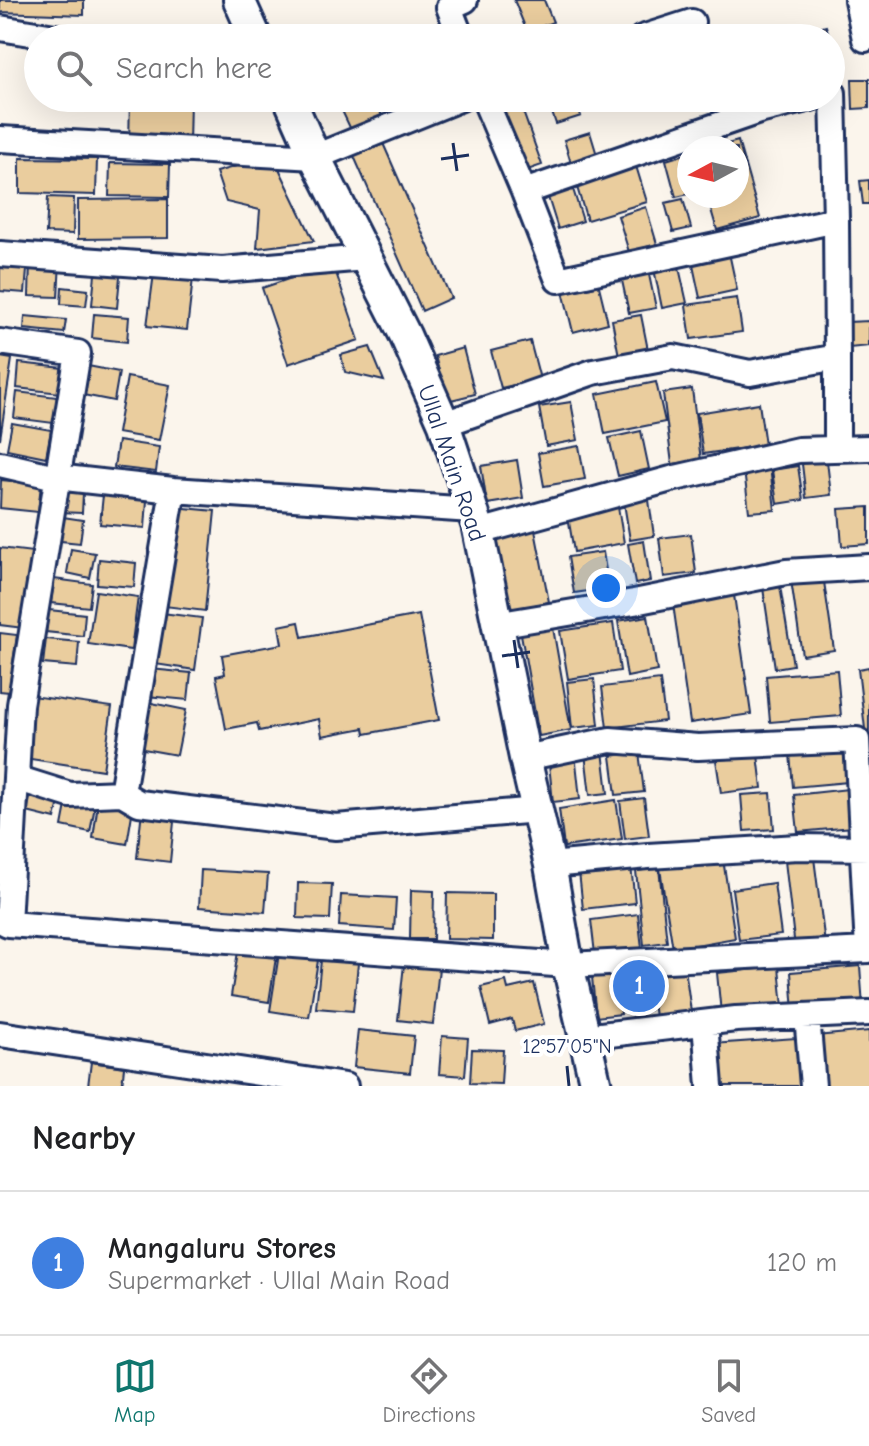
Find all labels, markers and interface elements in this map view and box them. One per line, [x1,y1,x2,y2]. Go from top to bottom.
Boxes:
search box [24,24,845,112]
icon: search [52,46,96,90]
text: Search here [116,51,272,86]
north arrow [677,136,749,208]
street label: Ullal Main Road [412,381,492,545]
your location [586,568,626,608]
pin: 1 [613,956,665,1016]
text: 12°57'05"N [522,1035,612,1058]
text: Nearby [32,1118,135,1158]
text: Mangaluru Stores [108,1231,336,1266]
text: 1 [53,1248,63,1278]
text: 120 m [767,1248,837,1278]
text: Supermarket · Ullal Main Road [108,1266,450,1296]
tab: Map [113,1354,157,1428]
tab: Directions [383,1354,476,1428]
tab: Saved [701,1354,756,1428]

